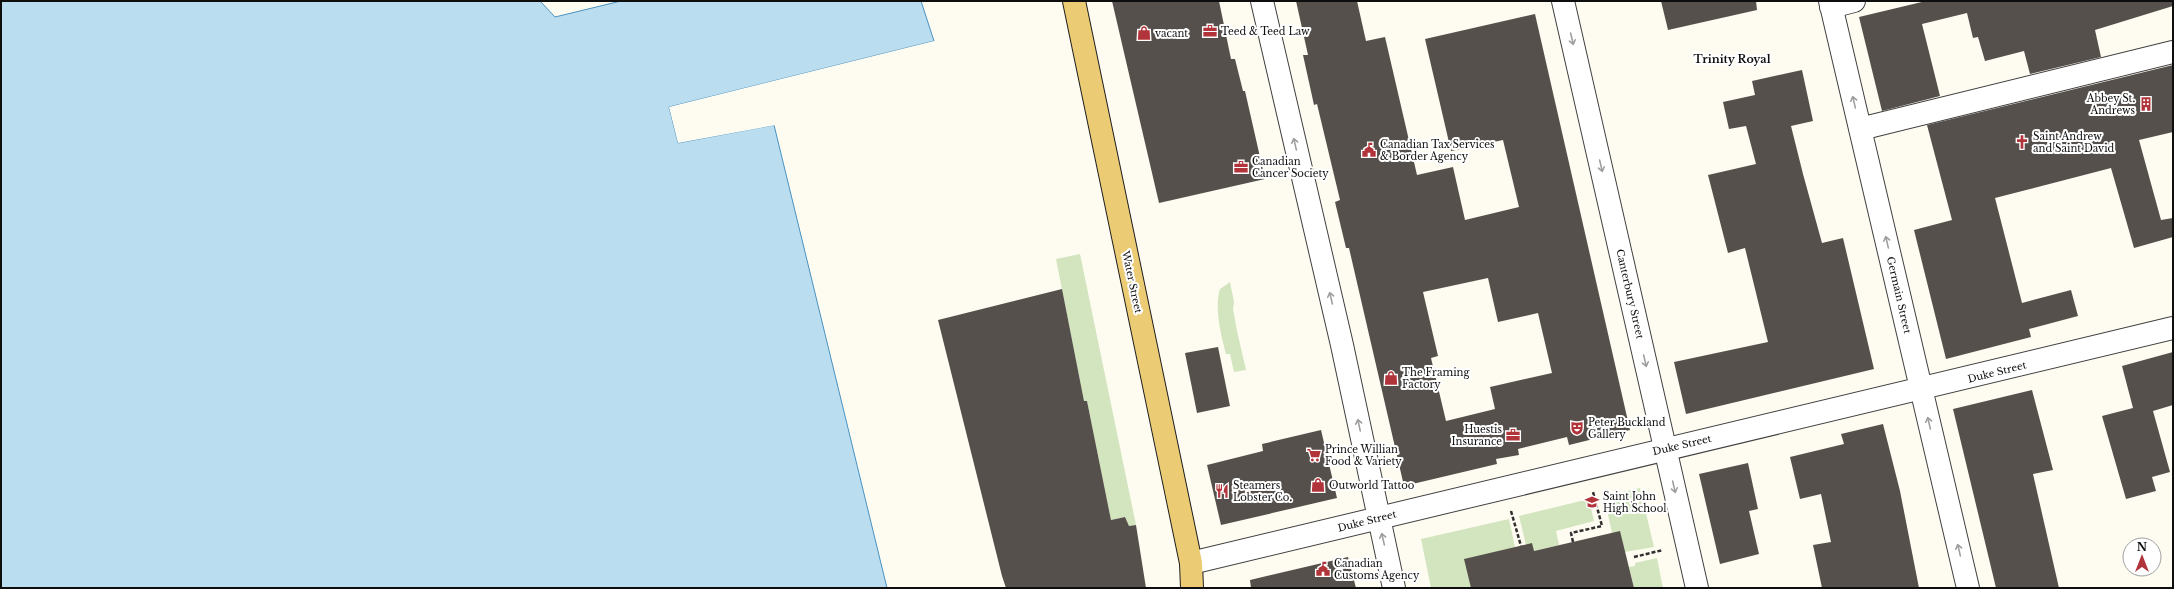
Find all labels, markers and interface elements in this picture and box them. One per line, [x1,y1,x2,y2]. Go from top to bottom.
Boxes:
office icon: Teed & Teed Law [1202,23,1218,39]
shop icon: vacant [1136,25,1152,41]
place label: Teed & Teed Law [1221,25,1310,38]
place label: vacant [1155,27,1188,40]
one-way arrow [1568,32,1576,45]
district label: Trinity Royal [1693,52,1771,66]
place label: Abbey St. Andrews [2086,92,2135,117]
one-way arrow [1849,96,1857,109]
building icon: Abbey St. Andrews [2138,96,2154,112]
place label: Saint Andrew and Saint David [2033,130,2115,155]
church icon: Saint Andrew and Saint David [2014,134,2030,150]
one-way arrow [1291,138,1298,151]
place label: Canadian Tax Services & Border Agency [1380,138,1495,163]
public building icon: Canadian Tax Services & Border Agency [1361,142,1377,158]
place label: Canadian Cancer Society [1252,155,1329,180]
office icon: Canadian Cancer Society [1233,159,1249,175]
one-way arrow [1597,159,1605,172]
one-way arrow [1882,236,1890,249]
street label: Canterbury Street [1613,248,1647,340]
street label: Water Street [1119,249,1145,315]
street label: Germain Street [1884,255,1914,335]
one-way arrow [1326,292,1334,305]
one-way arrow [1642,354,1649,367]
street label: Duke Street [1966,358,2028,386]
place label: The Framing Factory [1402,366,1470,391]
shop icon: The Framing Factory [1383,370,1399,386]
place label: Peter Buckland Gallery [1588,416,1666,441]
one-way arrow [1925,417,1933,430]
one-way arrow [1354,419,1362,432]
theatre icon: Peter Buckland Gallery [1569,420,1585,436]
place label: Huestis Insurance [1451,423,1502,448]
office icon: Huestis Insurance [1505,427,1521,443]
street label: Duke Street [1651,432,1713,458]
place label: Prince Willian Food & Variety [1325,443,1402,468]
supermarket icon: Prince Willian Food & Variety [1306,447,1322,463]
shop icon: Outworld Tattoo [1310,477,1326,493]
place label: Steamers Lobster Co. [1233,479,1292,504]
place label: Outworld Tattoo [1329,479,1415,492]
one-way arrow [1671,481,1678,494]
restaurant icon: Steamers Lobster Co. [1214,483,1230,499]
place label: Saint John High School [1603,490,1666,515]
school or university icon: Saint John High School [1584,494,1600,510]
street label: Duke Street [1336,507,1398,535]
one-way arrow [1378,533,1386,546]
north arrow [2122,537,2162,577]
text: N [2137,540,2148,554]
one-way arrow [1955,544,1962,557]
place label: Canadian Customs Agency [1334,557,1420,582]
public building icon: Canadian Customs Agency [1315,561,1331,577]

